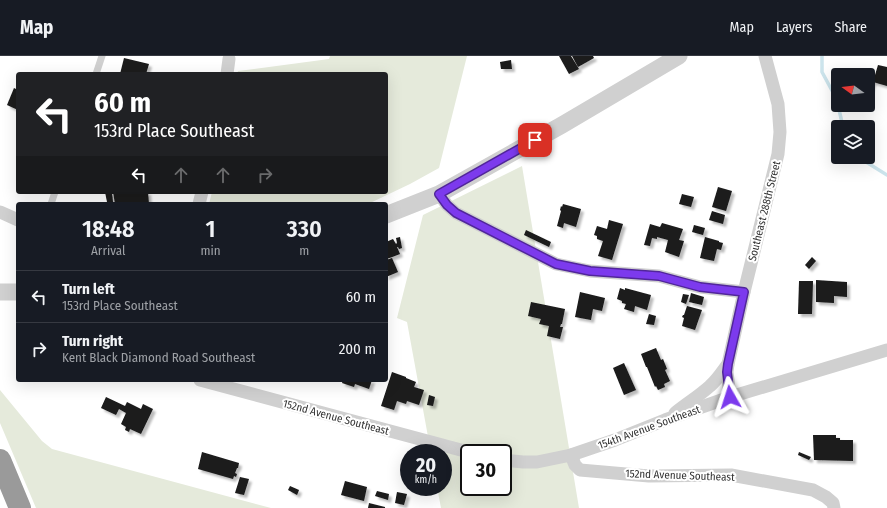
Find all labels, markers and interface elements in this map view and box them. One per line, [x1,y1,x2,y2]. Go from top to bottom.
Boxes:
text: Map [20,16,53,39]
text: Map [730,19,754,36]
text: Layers [776,19,812,36]
text: Share [834,19,867,36]
north arrow [831,68,875,112]
map controls [831,68,875,164]
text: 60 m [94,86,151,119]
icon: left [28,88,80,140]
text: 153rd Place Southeast [94,120,254,142]
button: layers [831,120,875,164]
pin [518,123,552,157]
icon: arrive [524,129,546,151]
street label: Southeast 288th Street [746,159,783,263]
icon: left [128,164,150,186]
icon: ahead [170,164,192,186]
icon: ahead [212,164,234,186]
icon: right [254,164,276,186]
text: 18:48 [82,215,135,243]
text: 1 [206,215,216,243]
text: 330 [287,215,322,243]
text: Arrival [91,243,125,258]
text: min [200,243,221,258]
text: m [299,243,309,258]
text: Turn left [62,280,115,298]
icon: left [28,286,50,308]
text: 60 m [346,288,376,306]
text: 153rd Place Southeast [62,298,178,313]
text: Turn right [62,332,123,350]
icon: right [28,338,50,360]
text: 200 m [339,340,376,358]
text: Kent Black Diamond Road Southeast [62,350,255,365]
position arrow [709,376,751,418]
street label: 152nd Avenue Southeast [281,397,391,438]
street label: 154th Avenue Southeast [596,403,702,452]
speed limit sign: 30 [460,444,512,496]
text: 20 [416,453,436,477]
street label: 152nd Avenue Southeast [625,467,735,484]
text: km/h [415,474,437,486]

